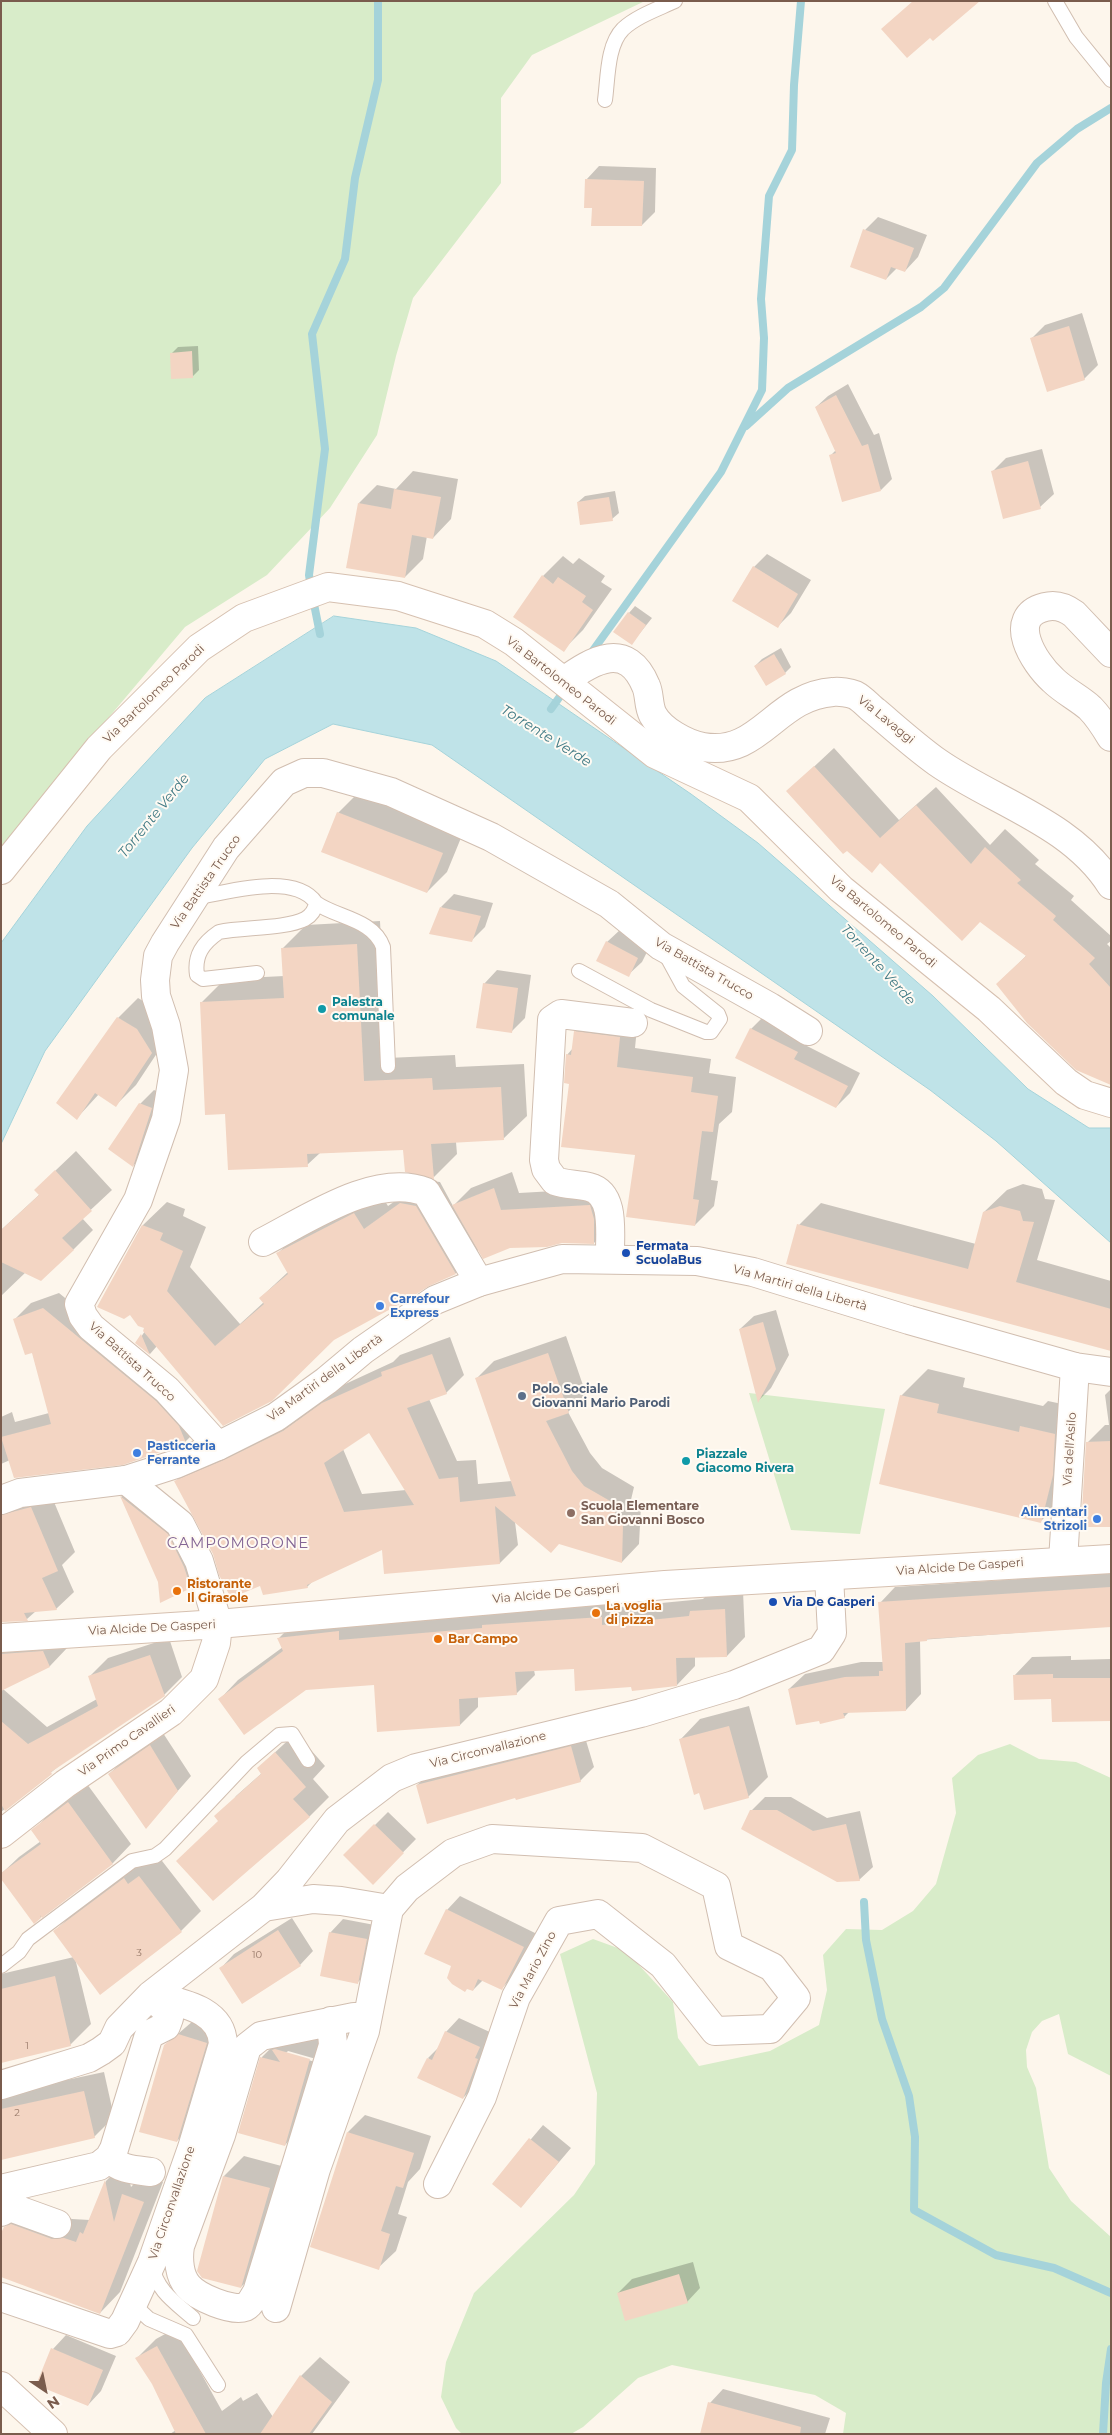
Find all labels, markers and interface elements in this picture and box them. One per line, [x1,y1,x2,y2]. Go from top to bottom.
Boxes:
street label: Via Bartolomeo Parodi [503,634,619,728]
street label: Via Bartolomeo Parodi [100,642,208,746]
street label: Via Lavaggi [855,693,917,747]
water label: Torrente Verde [498,702,594,770]
water label: Torrente Verde [115,771,193,861]
street label: Via Battista Trucco [168,832,244,932]
street label: Via Bartolomeo Parodi [827,873,939,971]
water label: Torrente Verde [837,921,919,1009]
street label: Via Battista Trucco [652,935,756,1003]
place label: Palestra comunale [332,995,395,1023]
marker: Palestra comunale [316,1003,328,1015]
place label: Fermata ScuolaBus [636,1239,702,1267]
marker: Fermata ScuolaBus [620,1247,632,1259]
street label: Via Martiri della Libertà [731,1262,869,1314]
place label: Carrefour Express [390,1292,450,1320]
marker: Carrefour Express [374,1300,386,1312]
street label: Via Battista Trucco [86,1319,178,1405]
street label: Via Martiri della Libertà [265,1331,385,1425]
place label: Polo Sociale Giovanni Mario Parodi [532,1382,670,1410]
marker: Polo Sociale Giovanni Mario Parodi [516,1390,528,1402]
street label: Via dell'Asilo [1060,1412,1080,1486]
place label: Pasticceria Ferrante [147,1439,216,1467]
marker: Pasticceria Ferrante [131,1447,143,1459]
place label: Piazzale Giacomo Rivera [696,1447,794,1475]
marker: Piazzale Giacomo Rivera [680,1455,692,1467]
place label: Scuola Elementare San Giovanni Bosco [581,1499,704,1527]
place label: Alimentari Strizoli [1021,1505,1087,1533]
marker: Scuola Elementare San Giovanni Bosco [565,1507,577,1519]
marker: Alimentari Strizoli [1091,1513,1103,1525]
district label: CAMPOMORONE [165,1535,311,1553]
street label: Via Alcide De Gasperi [896,1555,1024,1579]
place label: Ristorante Il Girasole [187,1577,252,1605]
street label: Via Alcide De Gasperi [492,1581,620,1607]
marker: Ristorante Il Girasole [171,1585,183,1597]
place label: Via De Gasperi [783,1595,875,1609]
marker: Via De Gasperi [767,1596,779,1608]
place label: La voglia di pizza [606,1599,662,1627]
marker: La voglia di pizza [590,1607,602,1619]
street label: Via Alcide De Gasperi [88,1617,216,1639]
place label: Bar Campo [448,1632,518,1646]
marker: Bar Campo [432,1633,444,1645]
street label: Via Primo Cavallieri [76,1702,178,1780]
street label: Via Circonvallazione [428,1729,548,1771]
street label: Via Mario Zino [507,1929,559,2011]
house number: 3 [136,1947,142,1959]
house number: 10 [252,1949,262,1961]
house number: 1 [25,2040,29,2052]
house number: 2 [14,2107,20,2119]
street label: Via Circonvallazione [146,2144,198,2262]
north arrow [20,2365,70,2415]
text: N [44,2392,63,2413]

